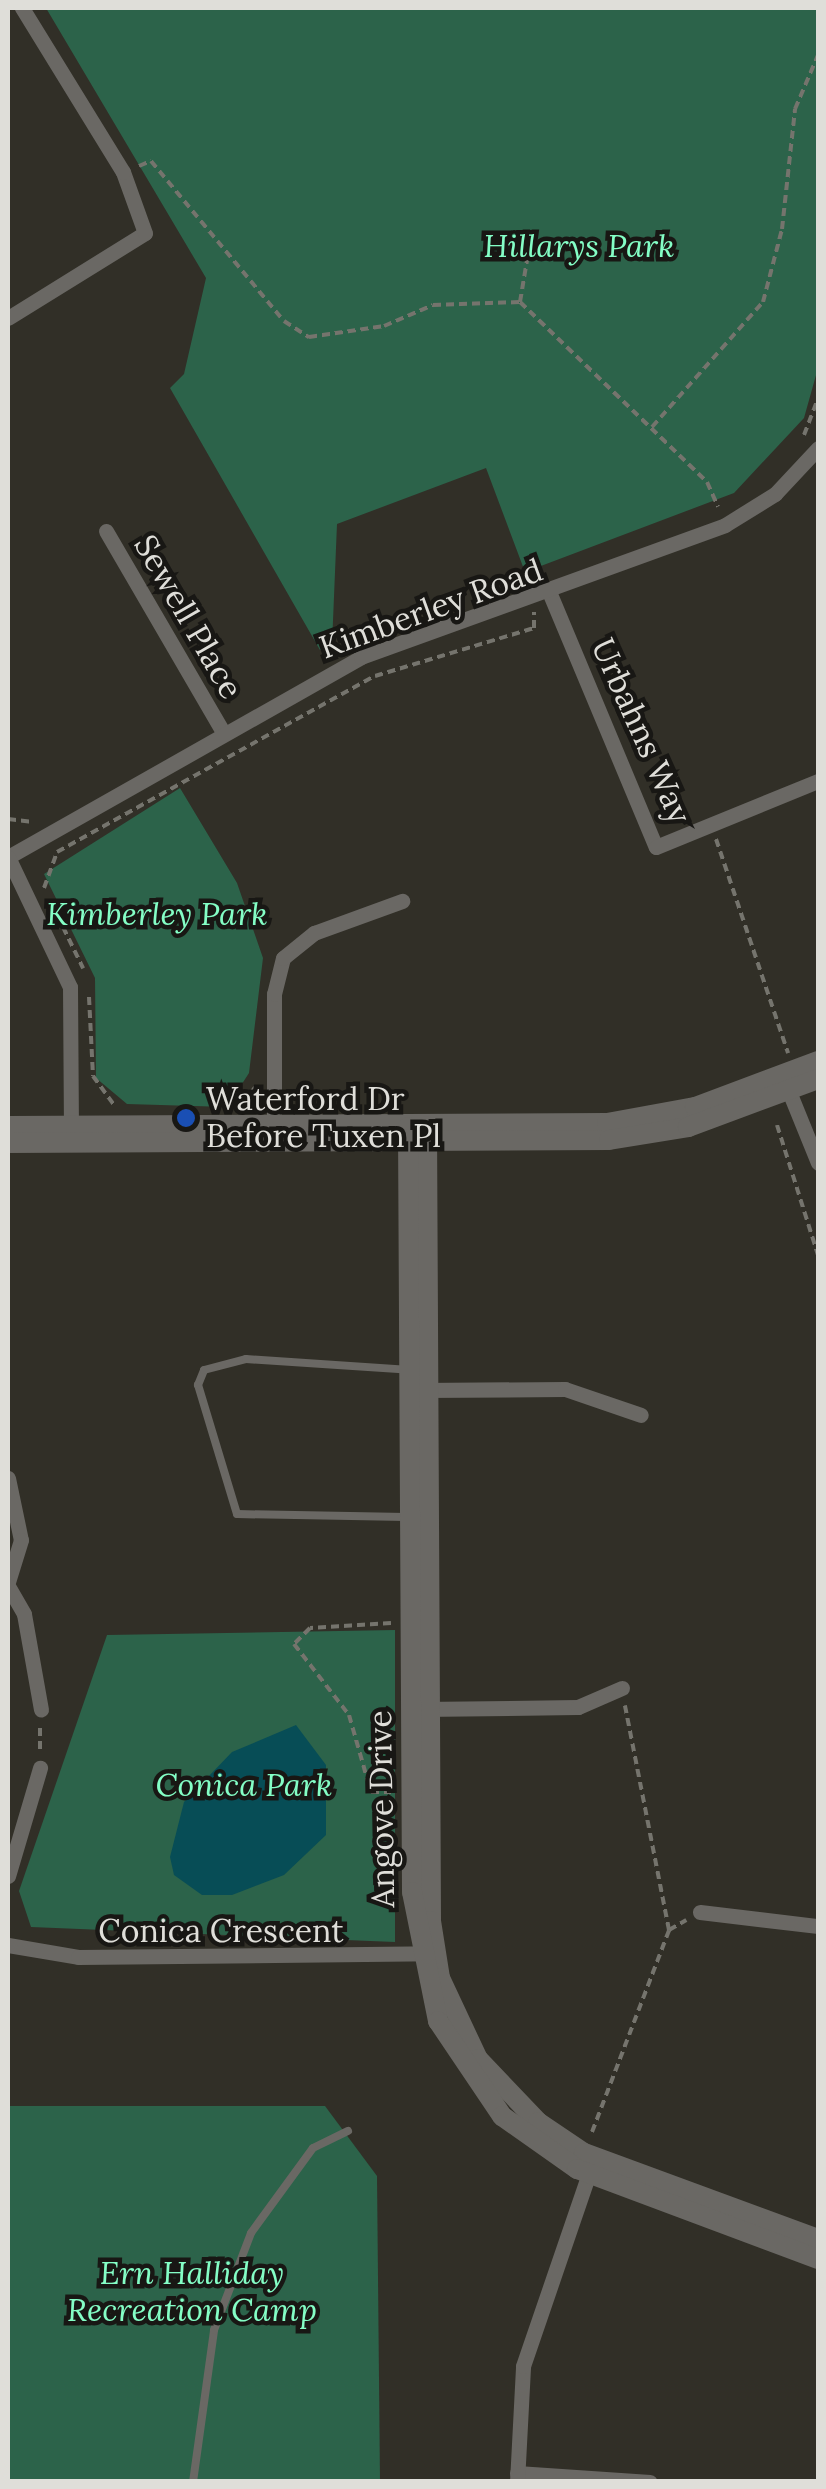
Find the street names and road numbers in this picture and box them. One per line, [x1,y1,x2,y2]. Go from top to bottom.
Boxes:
street label: Sewell Place [126,528,250,706]
street label: Kimberley Road [314,551,548,667]
street label: Urbahns Way [583,633,699,829]
street label: Angove Drive [361,1710,403,1908]
street label: Conica Crescent [98,1912,344,1950]

